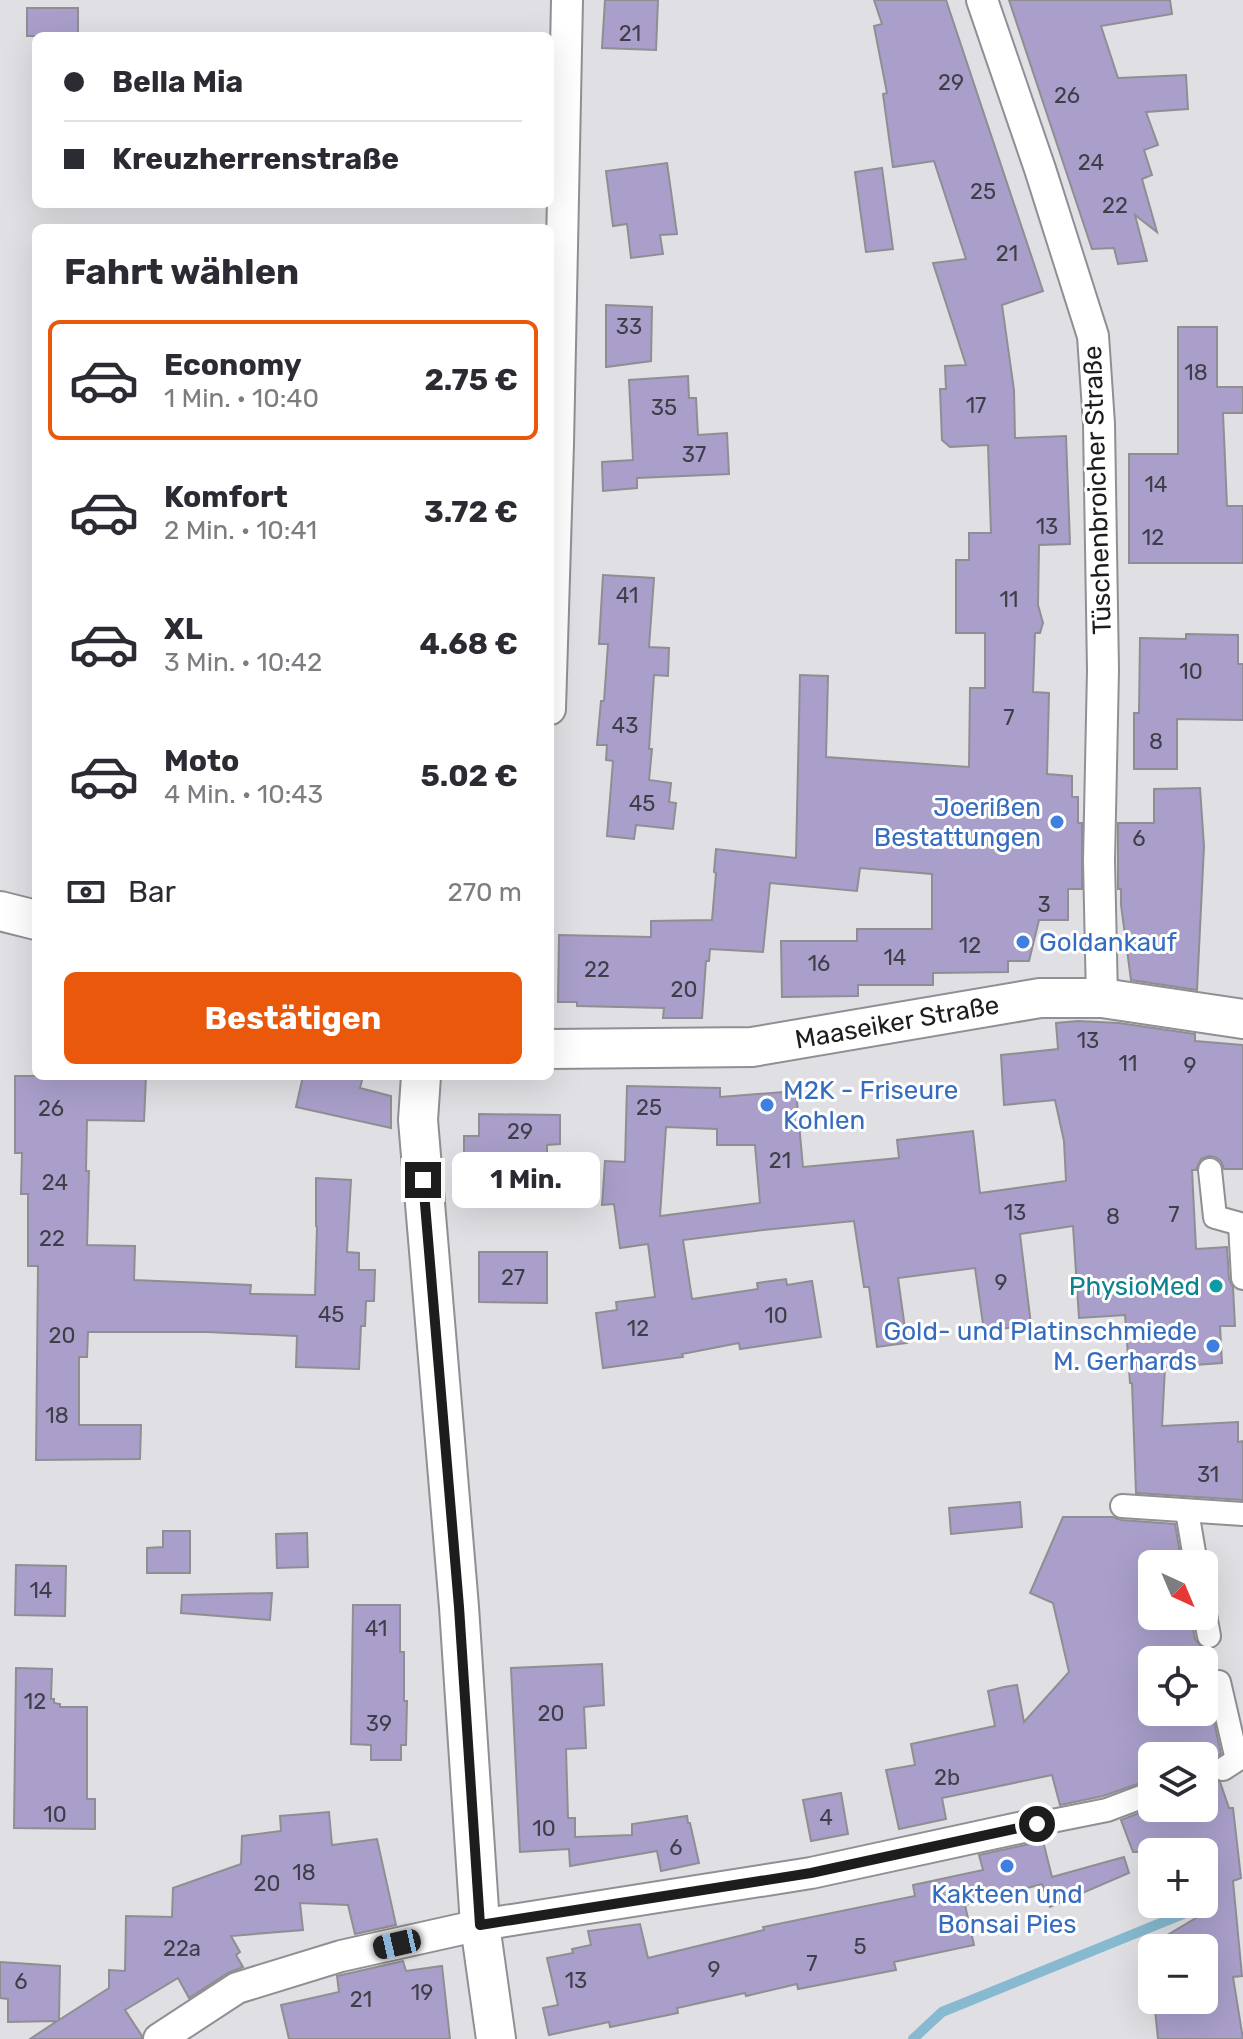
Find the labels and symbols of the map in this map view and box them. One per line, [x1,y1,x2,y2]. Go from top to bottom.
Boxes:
house number: 21 [619,20,641,47]
house number: 29 [938,69,964,96]
house number: 26 [1054,82,1080,109]
house number: 24 [1078,149,1104,176]
house number: 25 [970,178,996,205]
house number: 22 [1102,192,1128,219]
house number: 21 [996,240,1018,267]
house number: 33 [616,313,642,340]
street label: Tüschenbroicher Straße [1077,345,1118,635]
house number: 18 [1184,359,1208,386]
house number: 17 [966,392,986,419]
house number: 35 [651,394,677,421]
house number: 37 [682,441,706,468]
house number: 14 [1144,471,1168,498]
house number: 13 [1036,513,1058,540]
house number: 12 [1142,524,1164,551]
house number: 41 [616,582,638,609]
house number: 11 [1000,586,1018,613]
house number: 10 [1179,658,1203,685]
house number: 7 [1003,704,1015,731]
house number: 43 [612,712,638,739]
house number: 8 [1149,728,1163,755]
house number: 45 [629,790,655,817]
place label: Joerißen Bestattungen [874,792,1041,853]
marker: Joerißen Bestattungen [1048,813,1066,831]
house number: 6 [1132,825,1146,852]
house number: 3 [1037,891,1051,918]
place label: Goldankauf [1039,927,1177,958]
house number: 12 [959,932,981,959]
marker: Goldankauf [1014,933,1032,951]
house number: 14 [883,944,907,971]
house number: 16 [808,950,830,977]
house number: 22 [584,956,610,983]
house number: 20 [671,976,697,1003]
street label: Maaseiker Straße [793,989,1002,1056]
house number: 13 [1077,1027,1099,1054]
house number: 11 [1119,1050,1137,1077]
house number: 9 [1183,1052,1197,1079]
place label: M2K - Friseure Kohlen [783,1075,958,1136]
house number: 25 [636,1094,662,1121]
house number: 26 [38,1095,64,1122]
marker: M2K - Friseure Kohlen [758,1096,776,1114]
house number: 29 [507,1118,533,1145]
house number: 21 [769,1147,791,1174]
callout: 1 Min. [451,1152,599,1208]
route end [405,1162,441,1198]
house number: 24 [42,1169,68,1196]
house number: 13 [1004,1199,1026,1226]
house number: 7 [1168,1201,1180,1228]
house number: 8 [1106,1203,1120,1230]
house number: 22 [39,1225,65,1252]
house number: 27 [501,1264,525,1291]
house number: 9 [994,1269,1008,1296]
place label: PhysioMed [1069,1271,1200,1302]
marker: PhysioMed [1207,1277,1225,1295]
house number: 45 [318,1301,344,1328]
house number: 10 [764,1302,788,1329]
house number: 12 [627,1315,649,1342]
place label: Gold- und Platinschmiede M. Gerhards [883,1316,1197,1377]
house number: 20 [49,1322,75,1349]
marker: Gold- und Platinschmiede M. Gerhards [1204,1337,1222,1355]
house number: 18 [45,1402,69,1429]
house number: 31 [1197,1461,1219,1488]
north arrow [1138,1550,1218,1630]
house number: 14 [29,1577,53,1604]
house number: 41 [365,1615,387,1642]
house number: 12 [24,1688,46,1715]
house number: 20 [538,1700,564,1727]
house number: 39 [366,1710,392,1737]
house number: 2b [934,1764,960,1791]
house number: 10 [43,1801,67,1828]
house number: 4 [819,1804,833,1831]
route start [1019,1806,1055,1842]
house number: 10 [532,1815,556,1842]
house number: 6 [669,1834,683,1861]
marker: Kakteen und Bonsai Pies [998,1857,1016,1875]
house number: 18 [292,1859,316,1886]
house number: 20 [254,1870,280,1897]
place label: Kakteen und Bonsai Pies [931,1879,1083,1940]
car [371,1927,423,1961]
house number: 5 [853,1933,867,1960]
house number: 22a [163,1935,201,1962]
house number: 7 [806,1950,818,1977]
house number: 9 [707,1956,721,1983]
house number: 13 [565,1967,587,1994]
house number: 6 [14,1968,28,1995]
house number: 19 [411,1979,433,2006]
house number: 21 [350,1986,372,2013]

